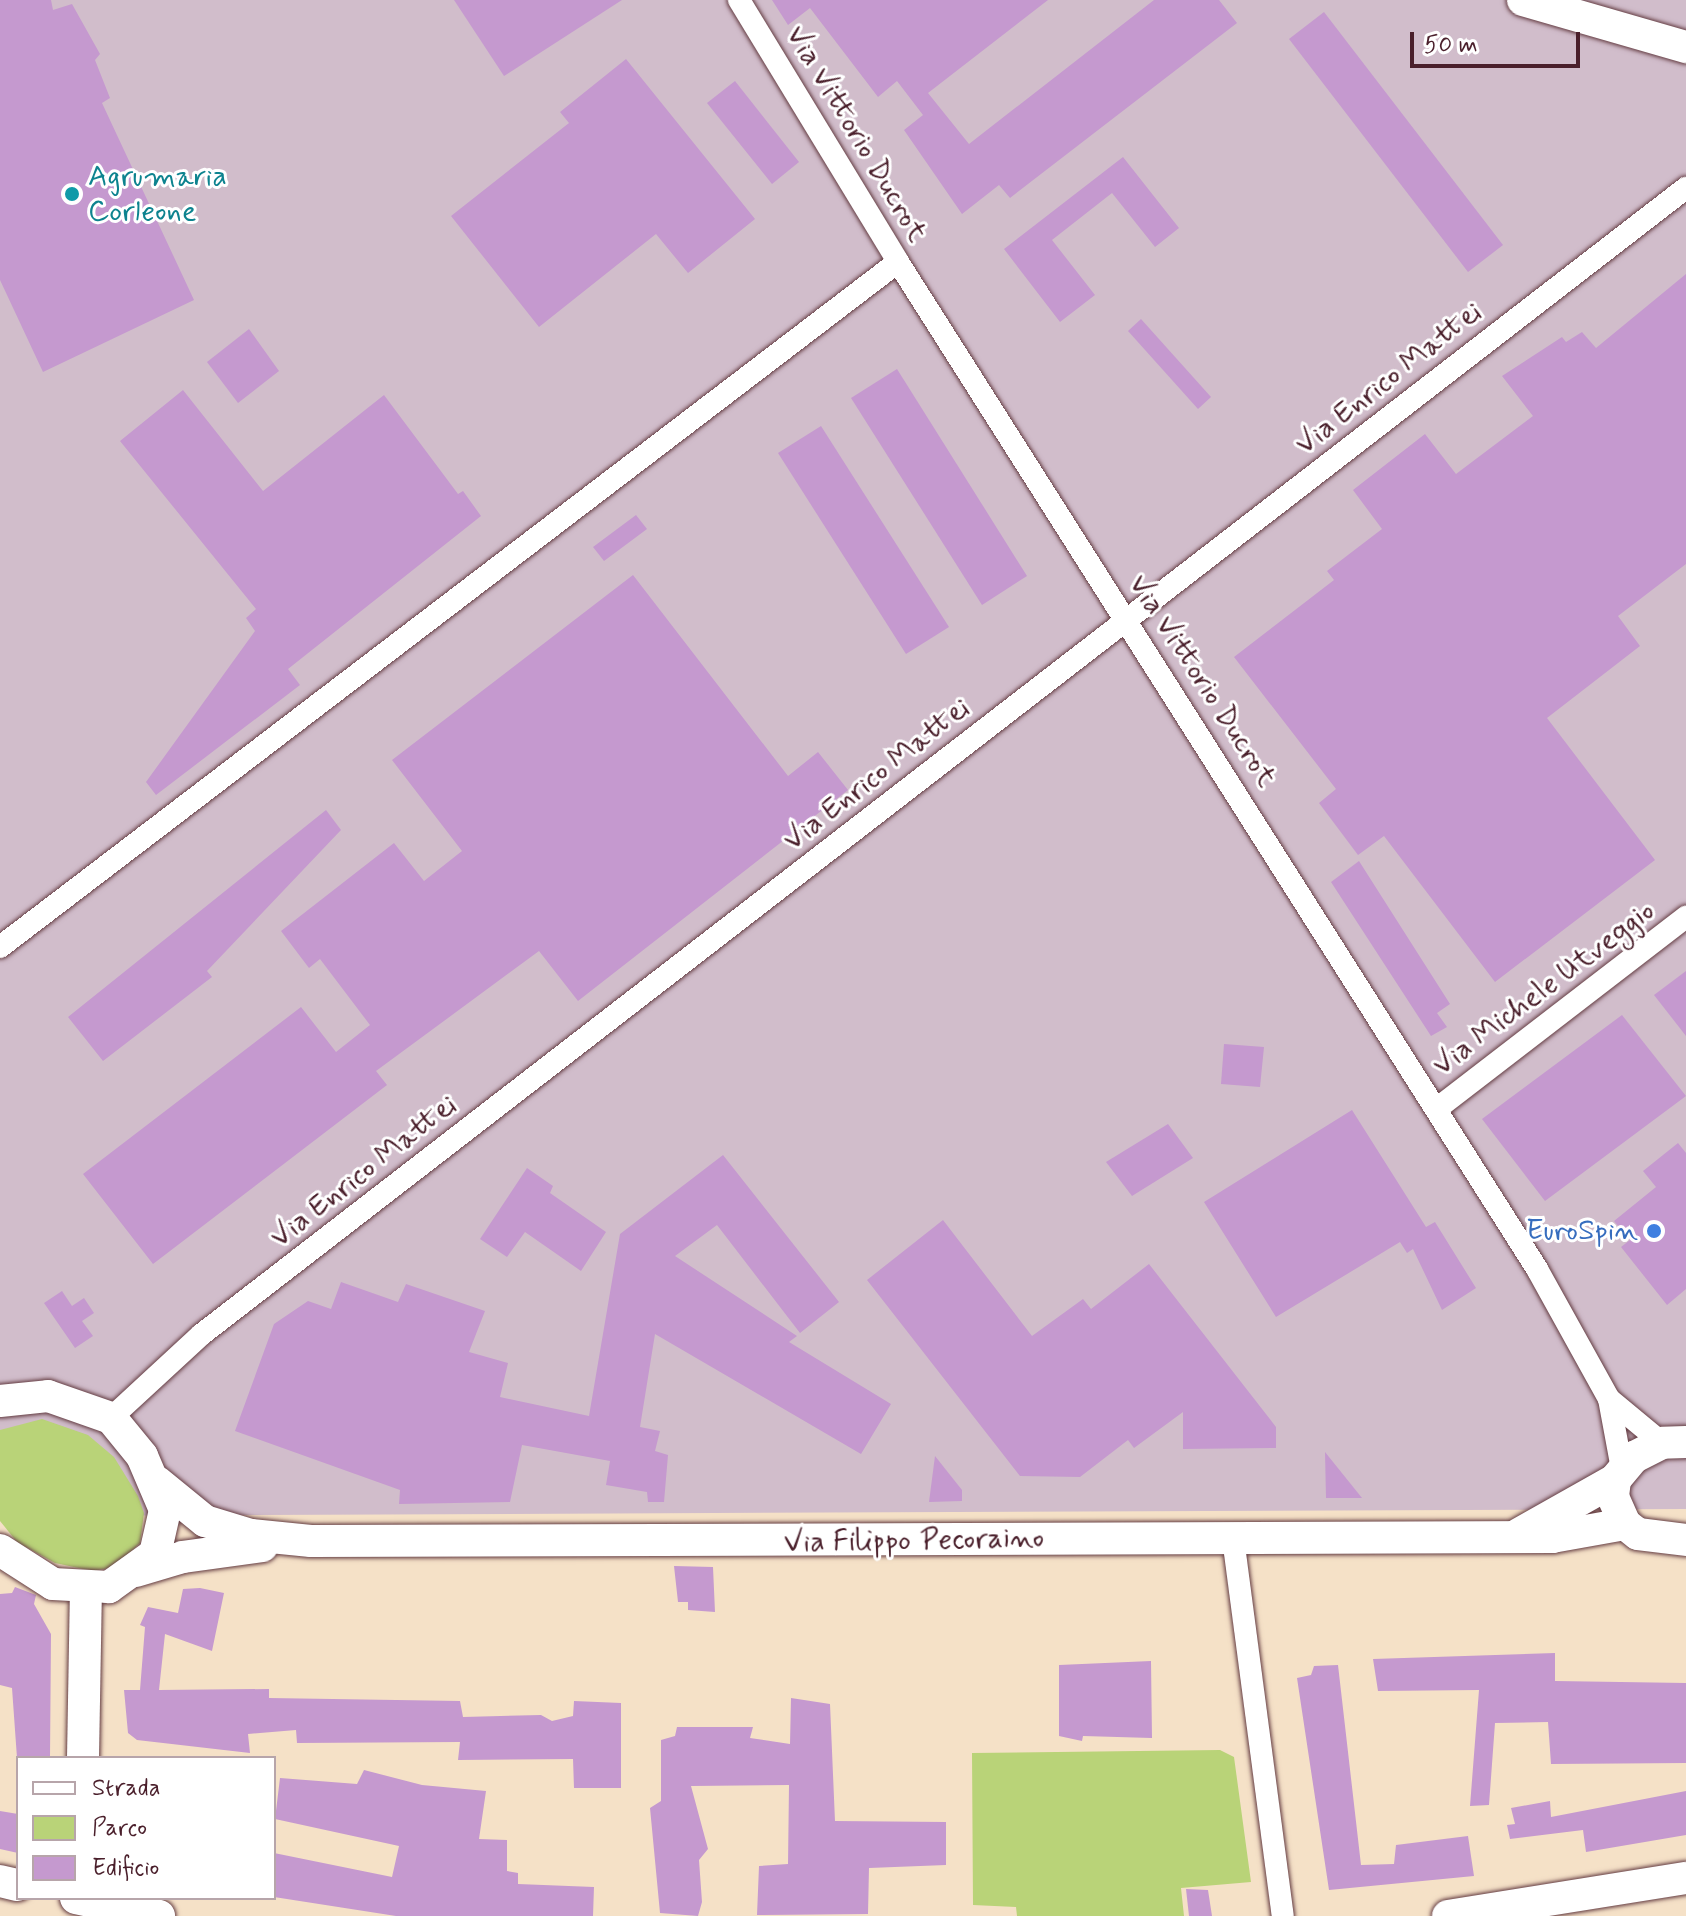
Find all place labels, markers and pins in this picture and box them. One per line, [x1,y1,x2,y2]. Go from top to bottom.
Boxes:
place label: Agrumaria Corleone [88,159,227,230]
marker: Agrumaria Corleone [63,185,81,203]
place label: EuroSpin [1526,1213,1638,1249]
marker: EuroSpin [1645,1222,1663,1240]

